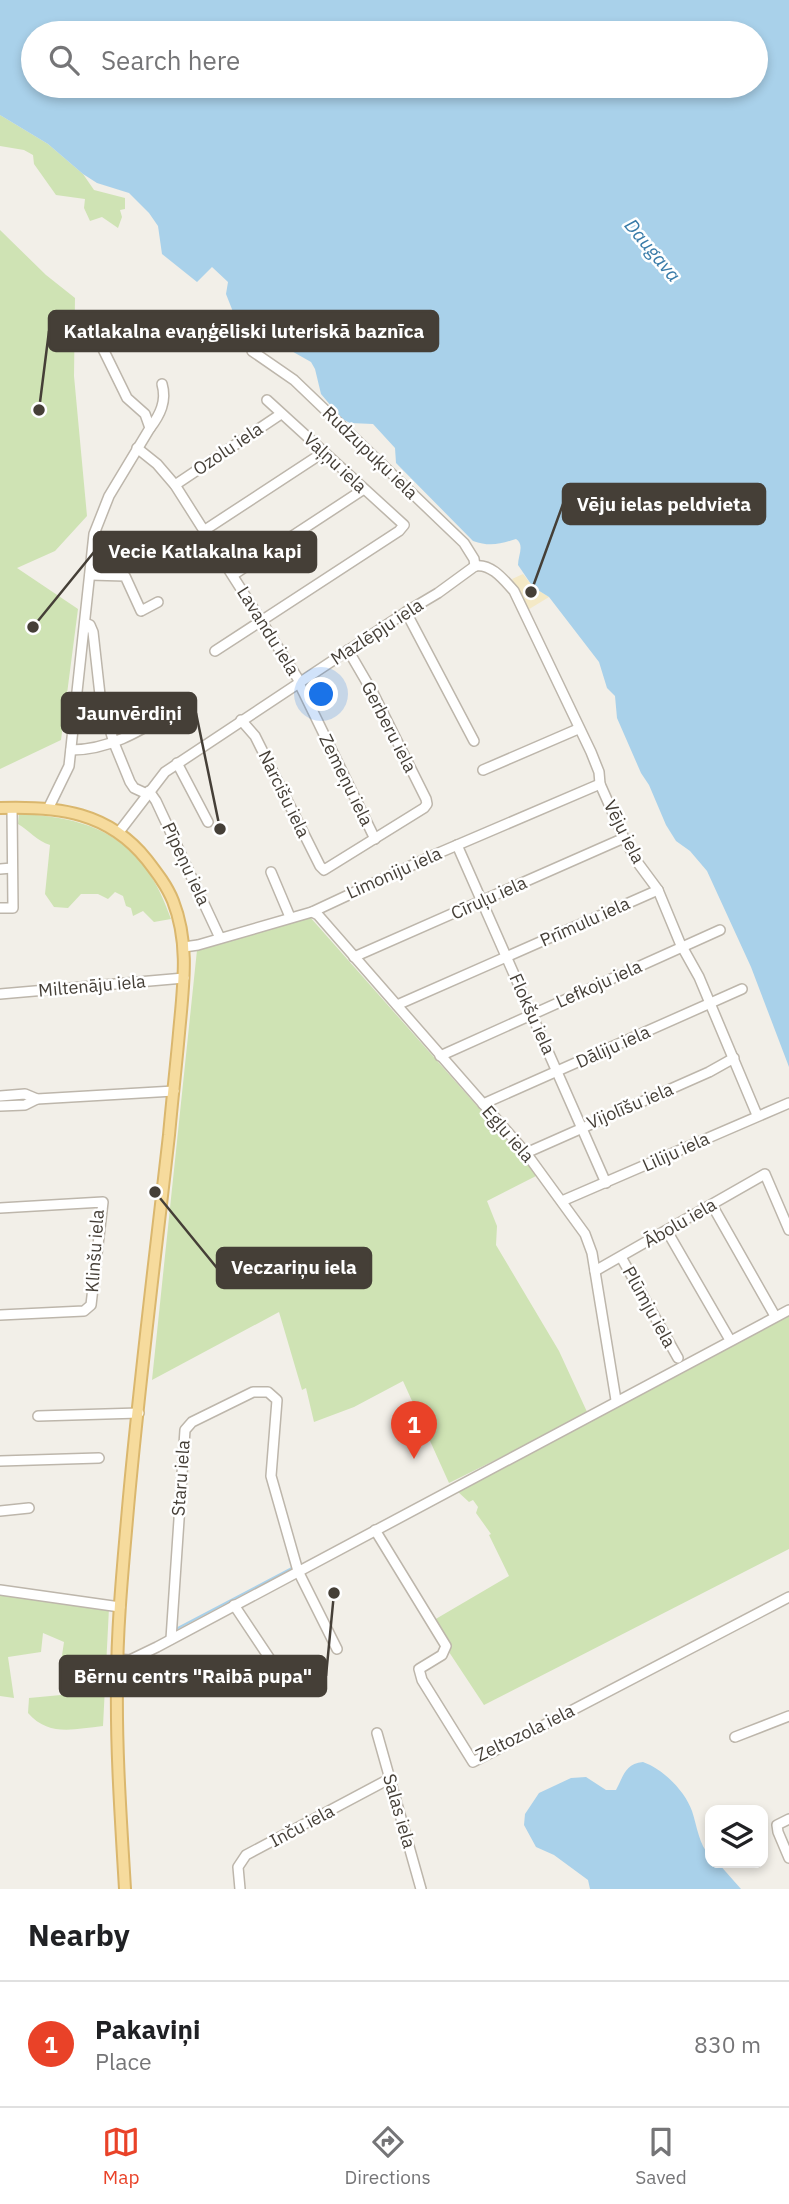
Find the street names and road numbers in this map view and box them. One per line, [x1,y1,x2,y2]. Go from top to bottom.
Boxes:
street label: Rudzupuķu iela [318,401,423,504]
street label: Ozolu iela [188,417,267,480]
street label: Vaļņu iela [299,427,372,498]
street label: Lavandu iela [232,582,305,680]
street label: Mazlēpju iela [326,593,428,670]
street label: Gerberu iela [357,677,422,777]
street label: Zemeņu iela [314,730,379,830]
street label: Narcišu iela [253,746,316,842]
street label: Vēju iela [599,796,650,868]
street label: Pīpeņu iela [157,818,216,909]
street label: Limoniju iela [343,841,445,904]
street label: Cīruļu iela [447,870,531,924]
street label: Prīmulu iela [536,891,634,952]
street label: Lefkoju iela [552,954,646,1013]
street label: Miltenāju iela [37,969,147,1002]
street label: Flokšu iela [504,970,561,1058]
street label: Dāliju iela [572,1020,654,1073]
street label: Vijolīšu iela [583,1077,677,1134]
street label: Egļu iela [477,1100,540,1167]
street label: Liliju iela [639,1126,713,1176]
street label: Ābolu iela [639,1192,721,1253]
street label: Klinšu iela [80,1208,109,1293]
street label: Plūmju iela [618,1262,681,1352]
street label: Staru iela [166,1439,195,1517]
street label: Zeltozola iela [472,1699,578,1766]
street label: Salas iela [378,1771,421,1851]
street label: Inču iela [266,1799,338,1852]

